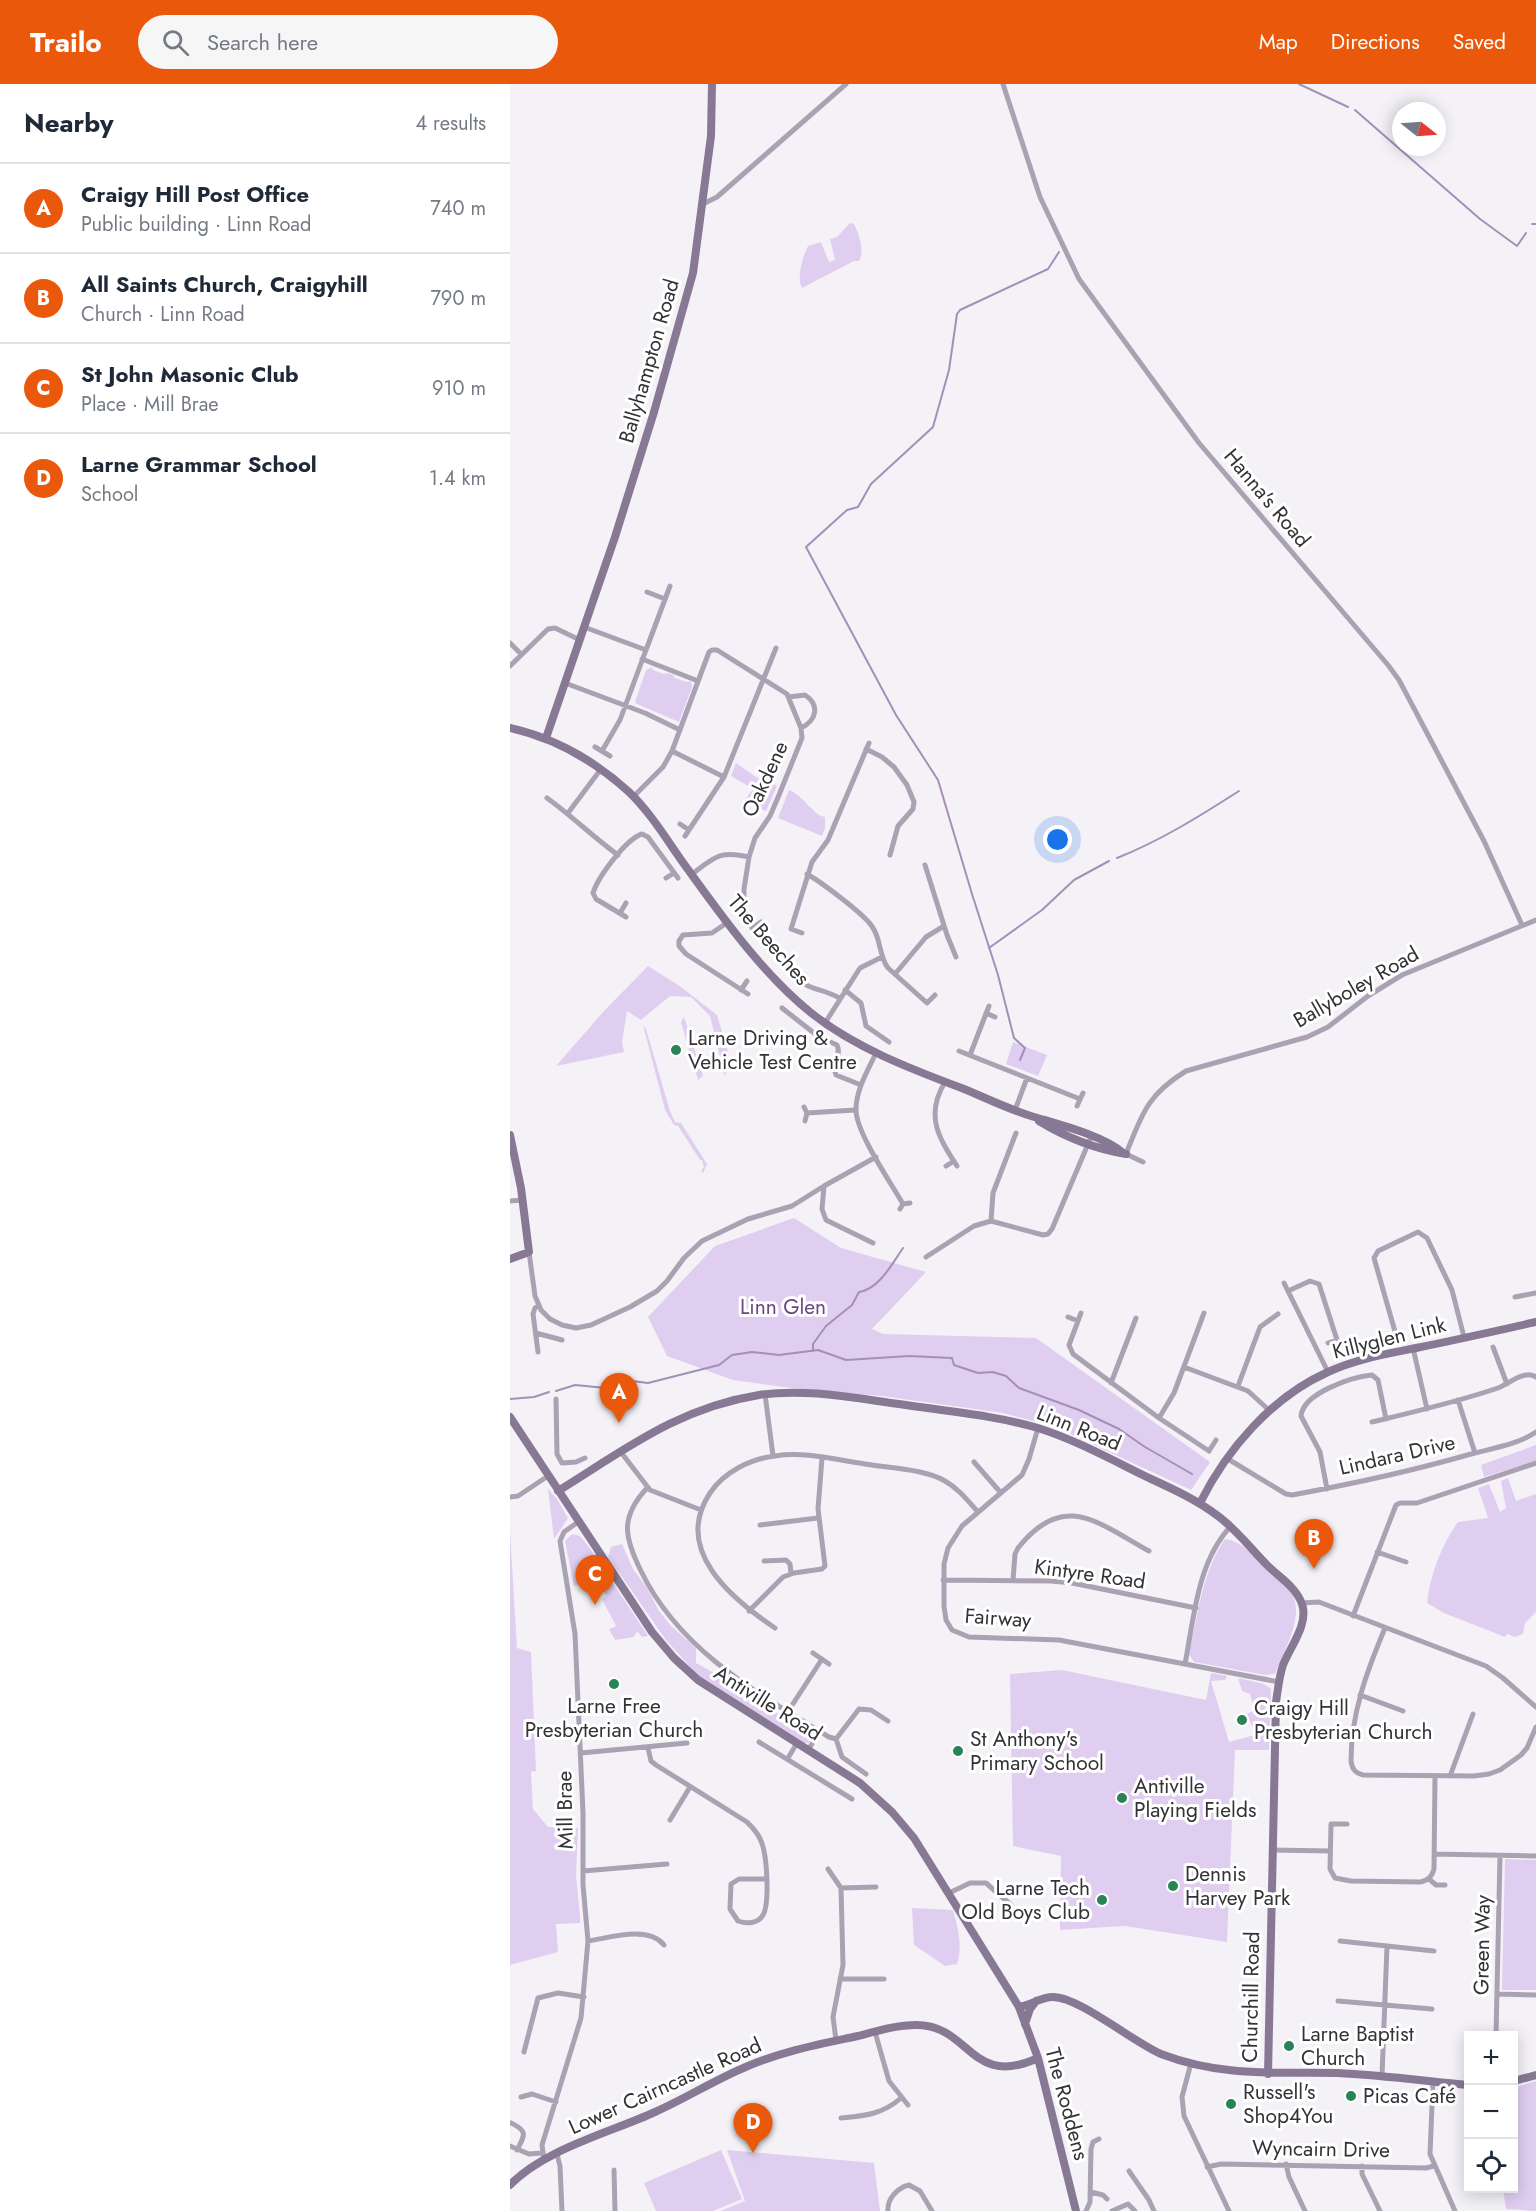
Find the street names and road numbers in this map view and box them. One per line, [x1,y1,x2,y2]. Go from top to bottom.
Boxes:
street label: Ballyhampton Road [611,275,687,447]
street label: Hanna's Road [1217,442,1317,554]
street label: Oakdene [734,736,796,822]
street label: The Beeches [721,888,817,992]
street label: Ballyboley Road [1288,939,1424,1035]
street label: Killyglen Link [1329,1309,1450,1367]
street label: Linn Road [1032,1398,1126,1458]
street label: Lindara Drive [1336,1427,1458,1483]
street label: Kintyre Road [1032,1551,1148,1597]
street label: Fairway [964,1601,1033,1635]
street label: Antiville Road [708,1658,828,1748]
street label: Mill Brae [549,1770,581,1849]
street label: Green Way [1466,1894,1498,1995]
street label: Churchill Road [1235,1931,1267,2063]
street label: Lower Cairncastle Road [564,2030,766,2142]
street label: The Roddens [1038,2044,1096,2164]
street label: Wyncairn Drive [1252,2133,1390,2165]

